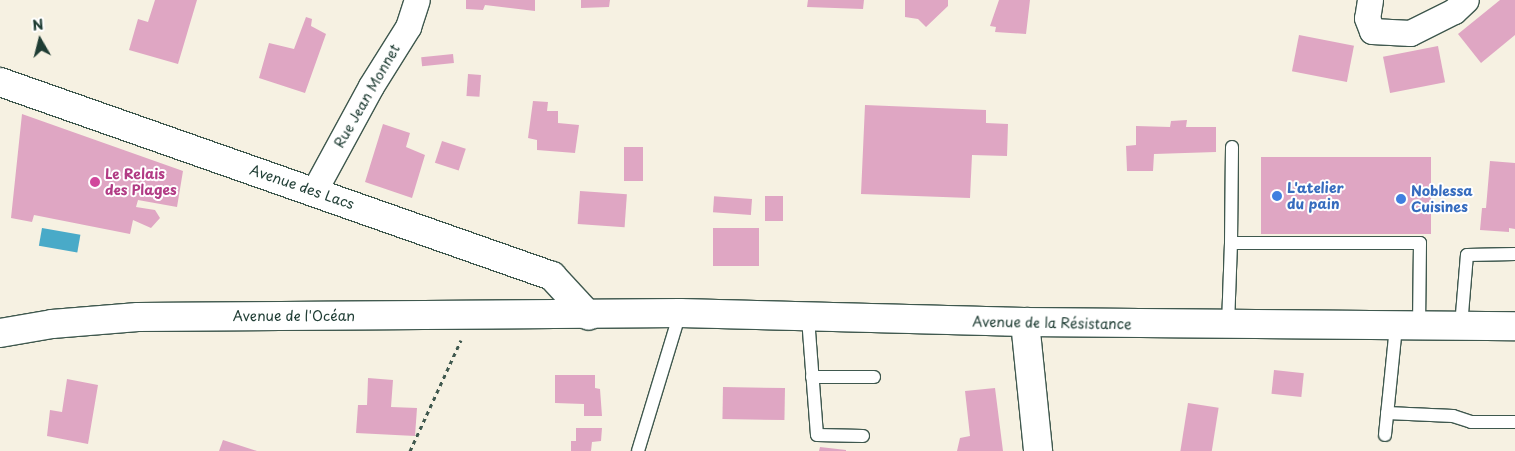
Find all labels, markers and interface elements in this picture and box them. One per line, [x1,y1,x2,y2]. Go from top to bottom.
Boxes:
text: N [31,13,45,36]
north arrow [15,15,65,65]
street label: Rue Jean Monnet [330,40,404,152]
street label: Avenue des Lacs [248,161,356,213]
place label: Le Relais des Plages [105,166,178,198]
marker: Le Relais des Plages [89,176,101,188]
place label: L'atelier du pain [1287,180,1344,212]
place label: Noblessa Cuisines [1411,183,1473,216]
marker: L'atelier du pain [1271,190,1283,202]
marker: Noblessa Cuisines [1395,193,1407,205]
street label: Avenue de l'Océan [232,308,356,324]
street label: Avenue de la Résistance [972,313,1132,333]

